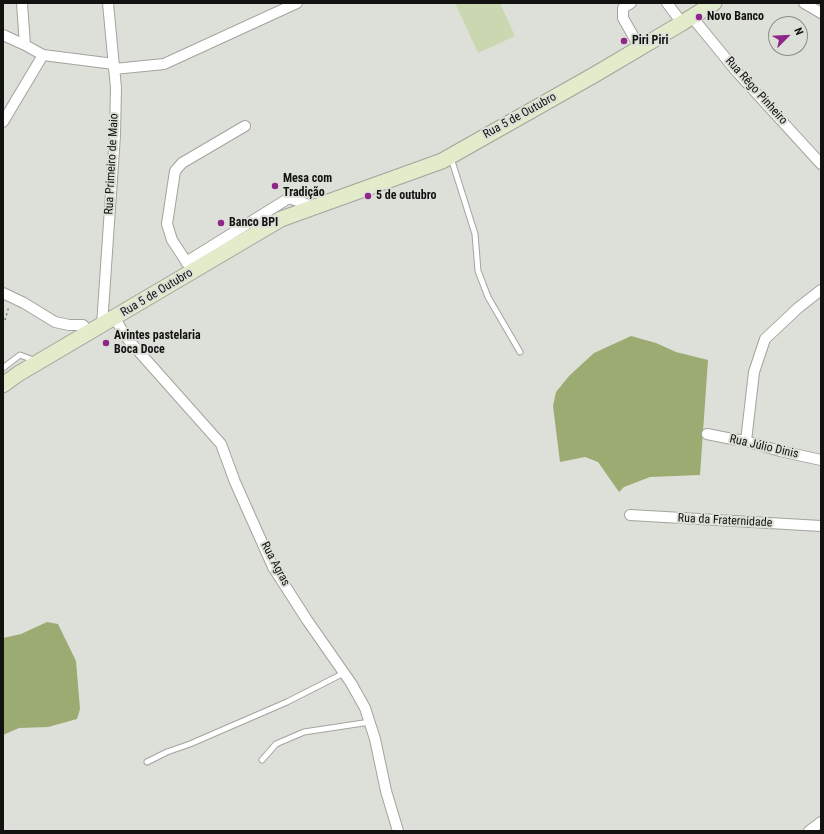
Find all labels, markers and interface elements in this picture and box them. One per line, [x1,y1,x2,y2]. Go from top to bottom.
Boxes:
place label: Novo Banco [707,10,764,24]
marker: Novo Banco [694,12,704,22]
north arrow [768,16,808,56]
text: N [791,26,806,37]
place label: Piri Piri [632,34,668,48]
marker: Piri Piri [619,36,629,46]
street label: Rua Rêgo Pinheiro [722,54,790,128]
street label: Rua 5 de Outubro [481,90,559,142]
street label: Rua Primeiro de Maio [102,113,122,215]
place label: Mesa com Tradição [283,172,332,200]
marker: Mesa com Tradição [270,181,280,191]
place label: 5 de outubro [376,189,436,203]
marker: 5 de outubro [363,191,373,201]
place label: Banco BPI [229,216,278,230]
marker: Banco BPI [216,218,226,228]
street label: Rua 5 de Outubro [118,266,196,320]
place label: Avintes pastelaria Boca Doce [114,329,201,357]
marker: Avintes pastelaria Boca Doce [101,338,111,348]
street label: Rua Júlio Dinis [728,432,800,462]
street label: Rua da Fraternidade [677,511,773,531]
street label: Rua Agras [257,539,293,589]

